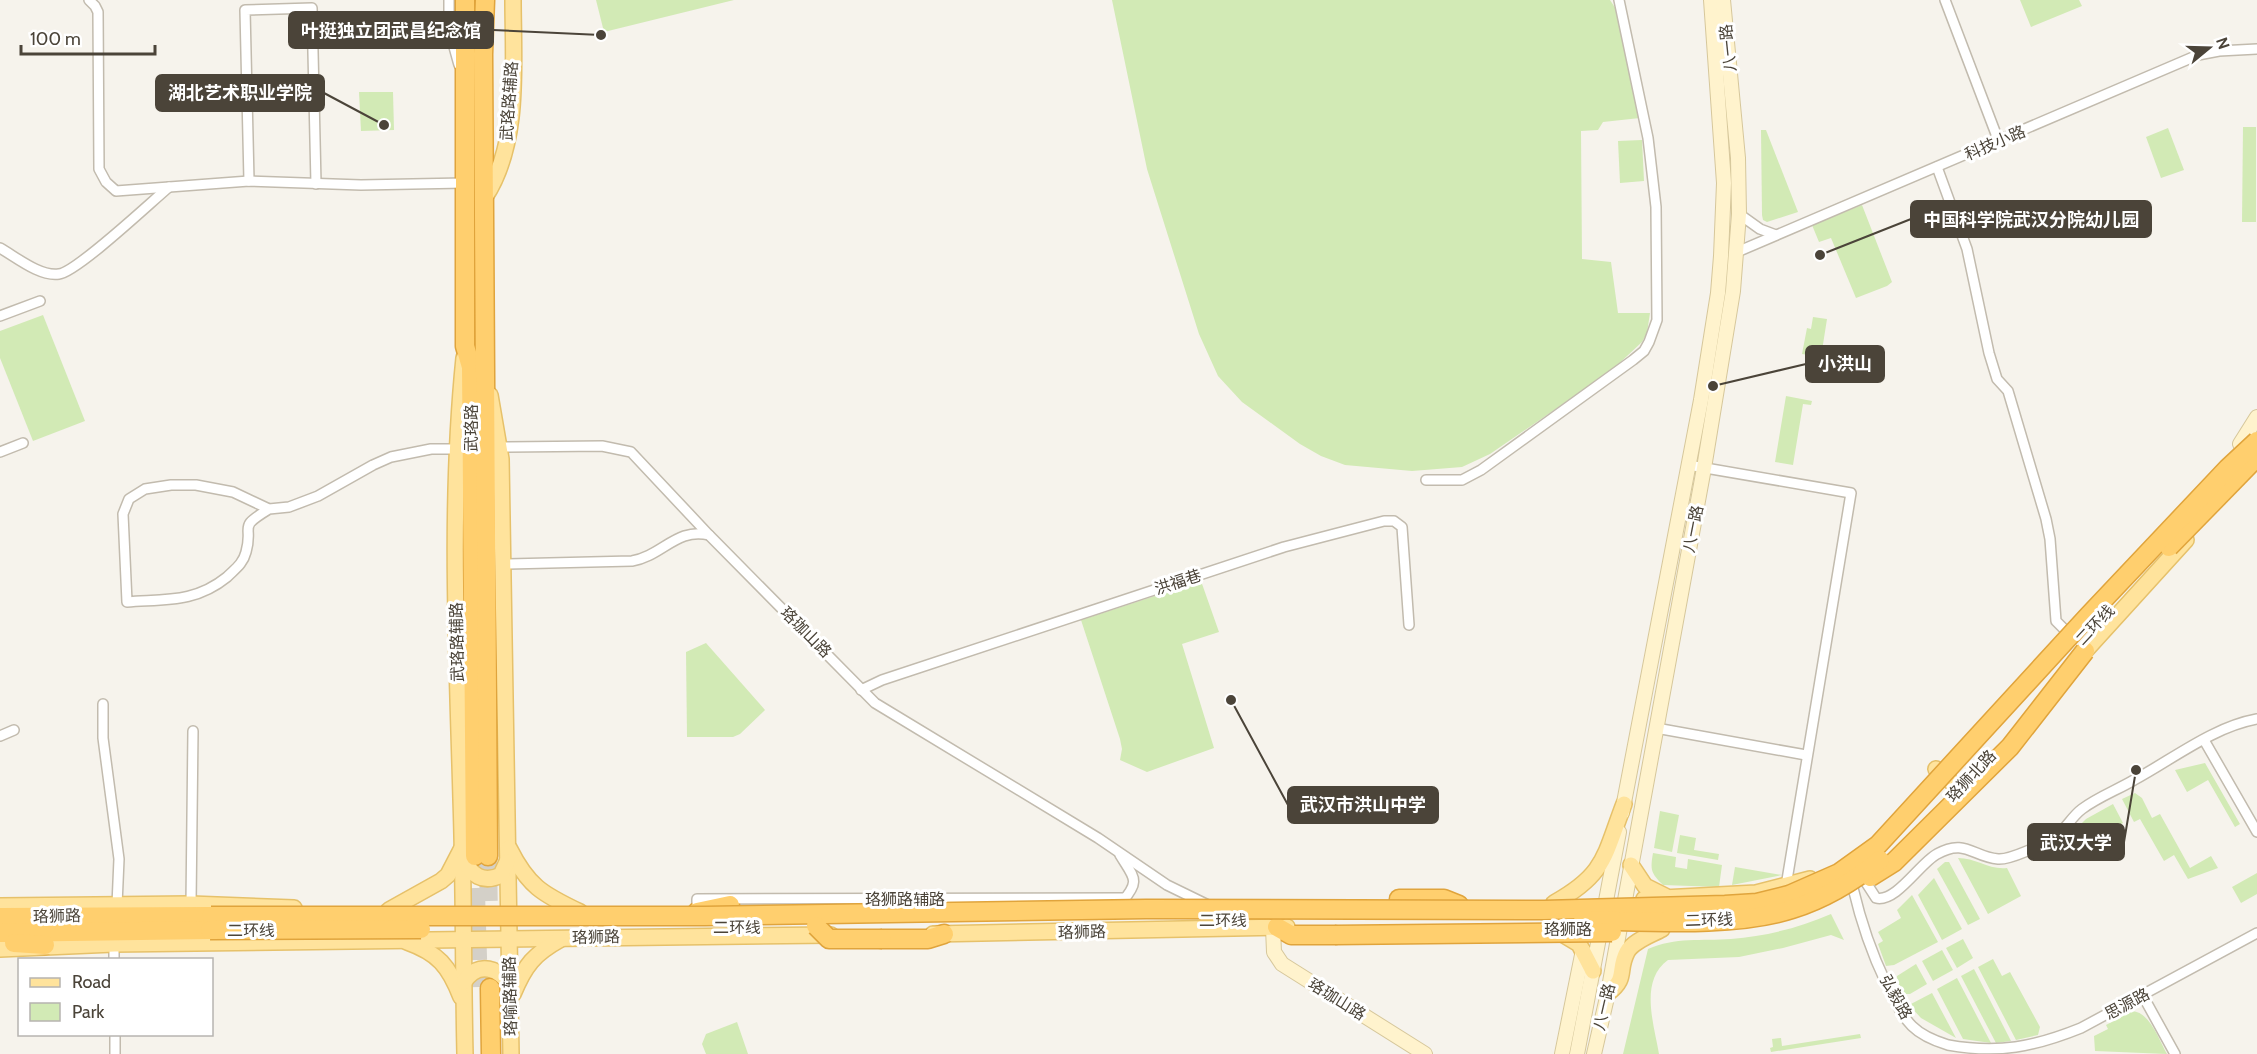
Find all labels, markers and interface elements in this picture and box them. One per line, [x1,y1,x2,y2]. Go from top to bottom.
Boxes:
callout: 叶挺独立团武昌纪念馆 [289,12,493,48]
scale bar [21,18,154,56]
north arrow [2179,18,2239,78]
text: 叶挺独立团武昌纪念馆 [301,20,481,42]
street label: 八一路 [1716,23,1740,73]
text: 100 m [30,28,81,50]
text: N [2212,35,2234,52]
street label: 武珞路辅路 [497,60,521,142]
callout: 湖北艺术职业学院 [156,75,324,111]
text: 湖北艺术职业学院 [168,82,312,104]
street label: 科技小路 [1962,122,2028,164]
callout: 中国科学院武汉分院幼儿园 [1911,201,2151,237]
text: 中国科学院武汉分院幼儿园 [1923,209,2139,231]
callout: 小洪山 [1806,346,1884,382]
text: 小洪山 [1818,353,1872,375]
street label: 武珞路 [462,404,481,452]
street label: 八一路 [1679,504,1707,554]
street label: 洪福巷 [1152,566,1204,598]
street label: 二环线 [2072,601,2118,649]
street label: 武珞路辅路 [447,602,467,682]
street label: 珞珈山路 [777,603,835,661]
street label: 珞狮北路 [1942,746,2000,806]
callout: 武汉市洪山中学 [1288,787,1438,823]
text: 武汉市洪山中学 [1300,794,1426,816]
callout: 武汉大学 [2028,824,2124,860]
text: 武汉大学 [2040,832,2112,854]
street label: 珞狮路辅路 [865,890,945,909]
street label: 珞狮路 [33,906,81,926]
street label: 二环线 [1685,910,1733,930]
street label: 二环线 [1199,911,1247,930]
street label: 二环线 [713,918,761,937]
street label: 珞狮路 [1544,920,1592,939]
street label: 二环线 [227,921,275,940]
street label: 珞狮路 [1058,922,1106,942]
street label: 珞狮路 [572,927,620,947]
street label: 珞喻路辅路 [500,956,520,1036]
legend [18,958,213,1036]
text: Road [72,971,111,993]
street label: 弘毅路 [1876,971,1916,1023]
street label: 珞珈山路 [1305,974,1369,1024]
street label: 八一路 [1589,981,1619,1033]
street label: 思源路 [2101,984,2153,1024]
text: Park [72,1001,105,1023]

